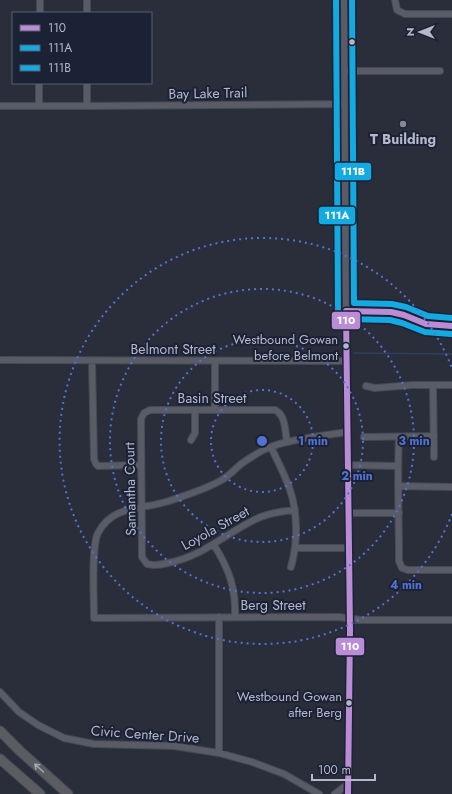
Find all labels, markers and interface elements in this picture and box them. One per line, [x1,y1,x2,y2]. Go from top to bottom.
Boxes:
legend [12,12,152,84]
north arrow [400,12,440,52]
text: 110 [48,19,66,37]
text: N [402,28,418,36]
unlabelled marker [347,37,357,47]
text: 111A [48,39,72,57]
text: 111B [48,59,71,77]
street label: Bay Lake Trail [168,82,248,104]
marker: T Building [398,119,408,129]
place label: T Building [370,129,436,149]
line badge: 111B [334,162,372,181]
text: 111B [341,163,365,179]
line badge: 111A [318,206,356,225]
text: 111A [325,207,350,223]
line badge: 110 [331,311,361,330]
text: 110 [337,312,355,328]
place label: Westbound Gowan before Belmont [233,330,339,365]
street label: Belmont Street [130,339,216,359]
marker: Westbound Gowan before Belmont [341,341,351,351]
street label: Basin Street [178,388,247,408]
text: 1 min [298,432,328,450]
text: 3 min [398,432,430,450]
centre of rings [255,434,269,448]
street label: Samantha Court [119,441,141,536]
text: 2 min [341,467,373,485]
street label: Loyola Street [177,501,253,555]
text: 4 min [390,576,422,594]
street label: Berg Street [240,595,306,615]
line badge: 110 [335,637,365,656]
text: 110 [341,638,359,654]
place label: Westbound Gowan after Berg [237,687,342,722]
marker: Westbound Gowan after Berg [344,698,354,708]
street label: Civic Center Drive [90,720,200,748]
scale bar [312,756,375,782]
text: 100 m [318,761,351,779]
one-way arrow [34,763,44,773]

